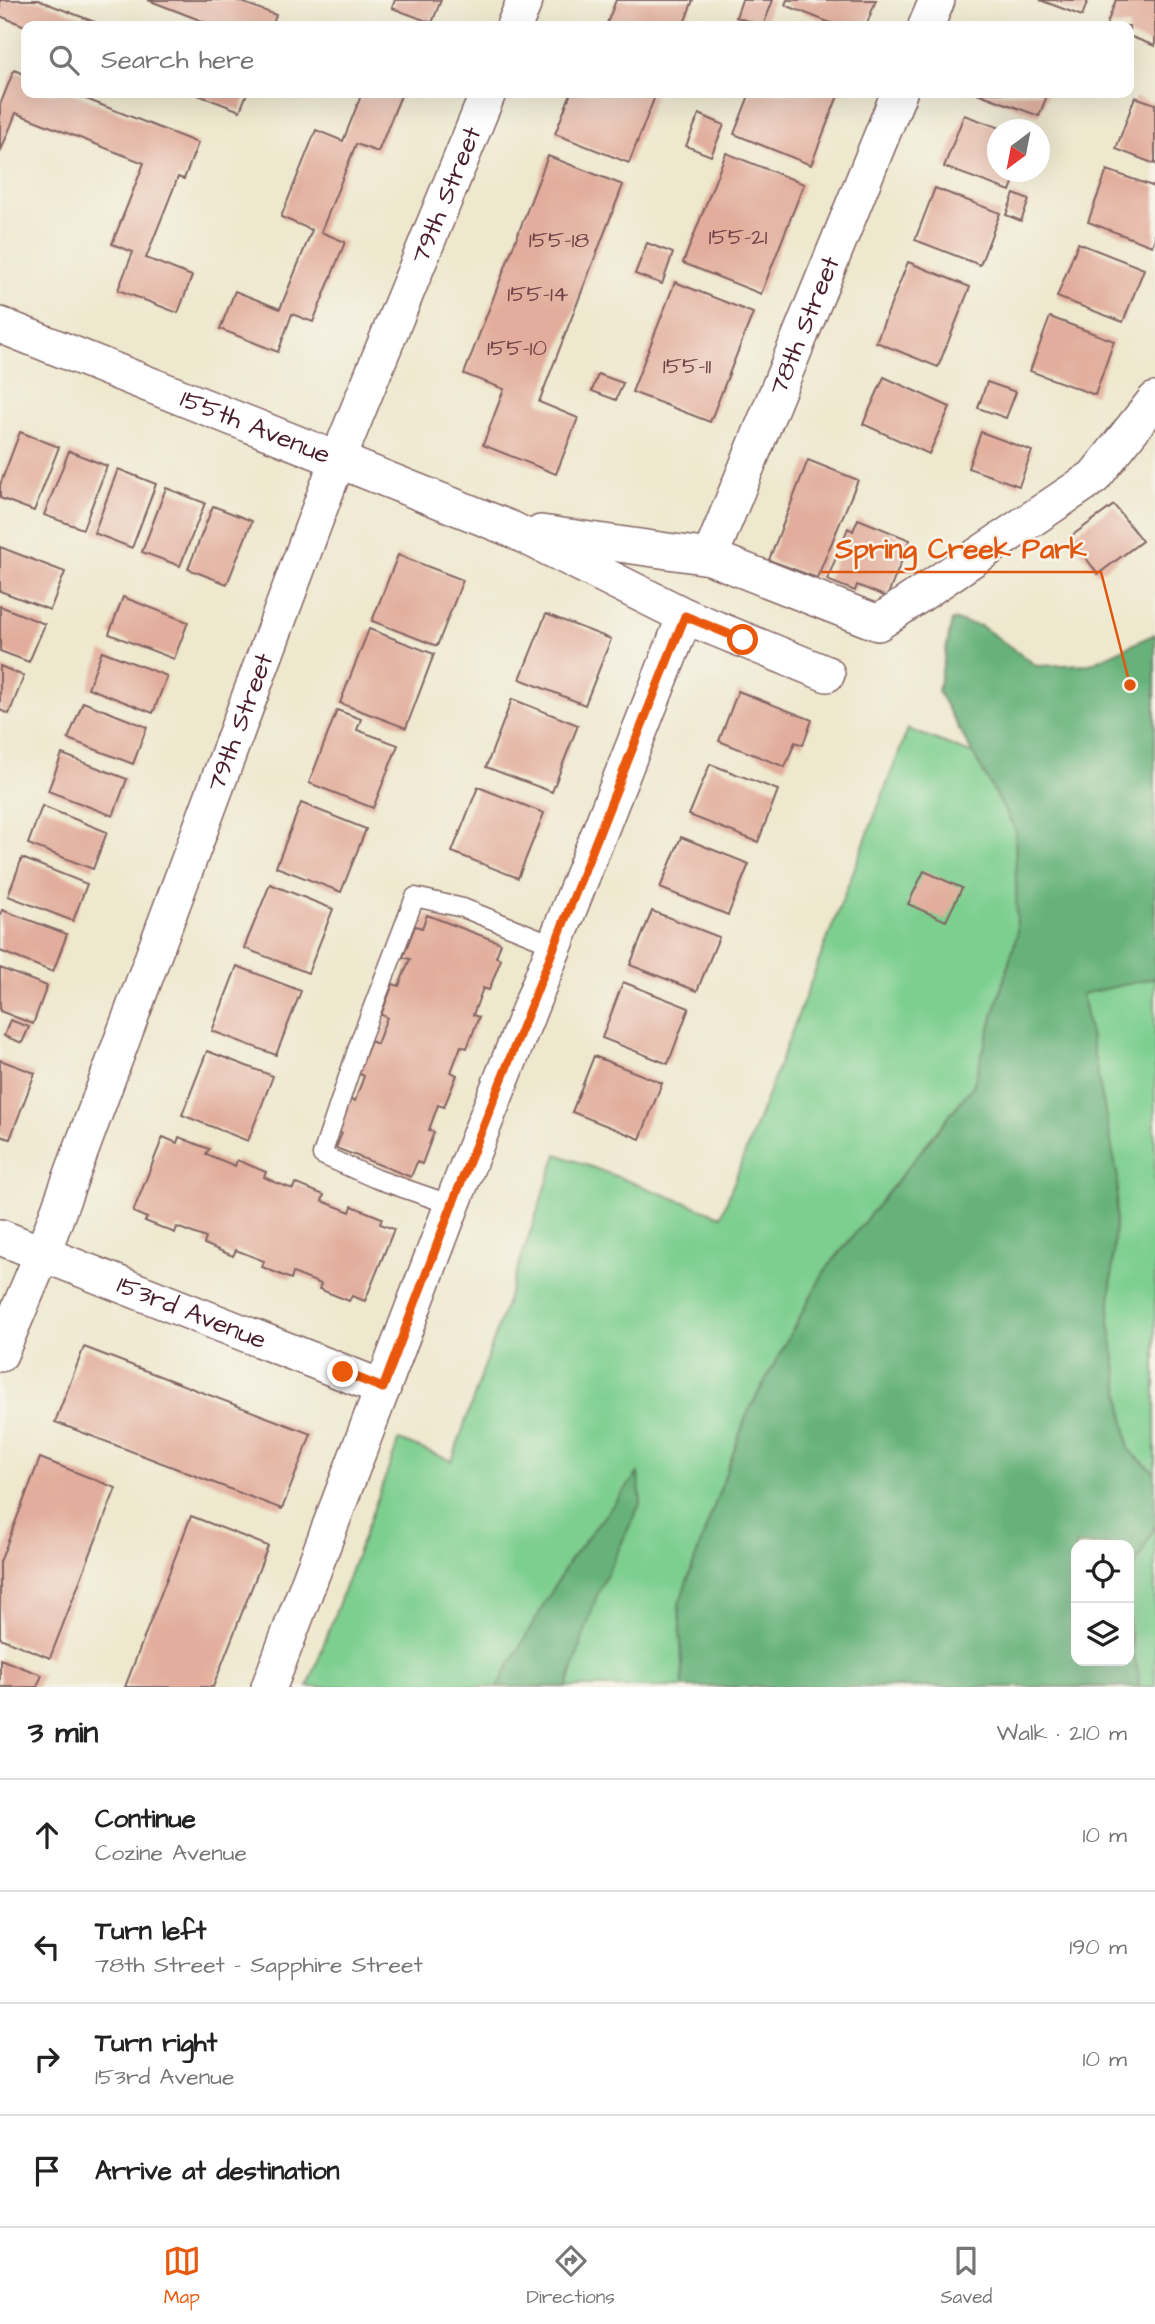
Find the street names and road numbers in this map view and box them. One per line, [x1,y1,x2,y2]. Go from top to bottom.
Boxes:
street label: 79th Street [402,121,490,269]
street label: 78th Street [760,250,849,400]
street label: 155th Avenue [175,381,336,473]
street label: 79th Street [198,648,282,796]
street label: 153rd Avenue [112,1267,272,1358]

